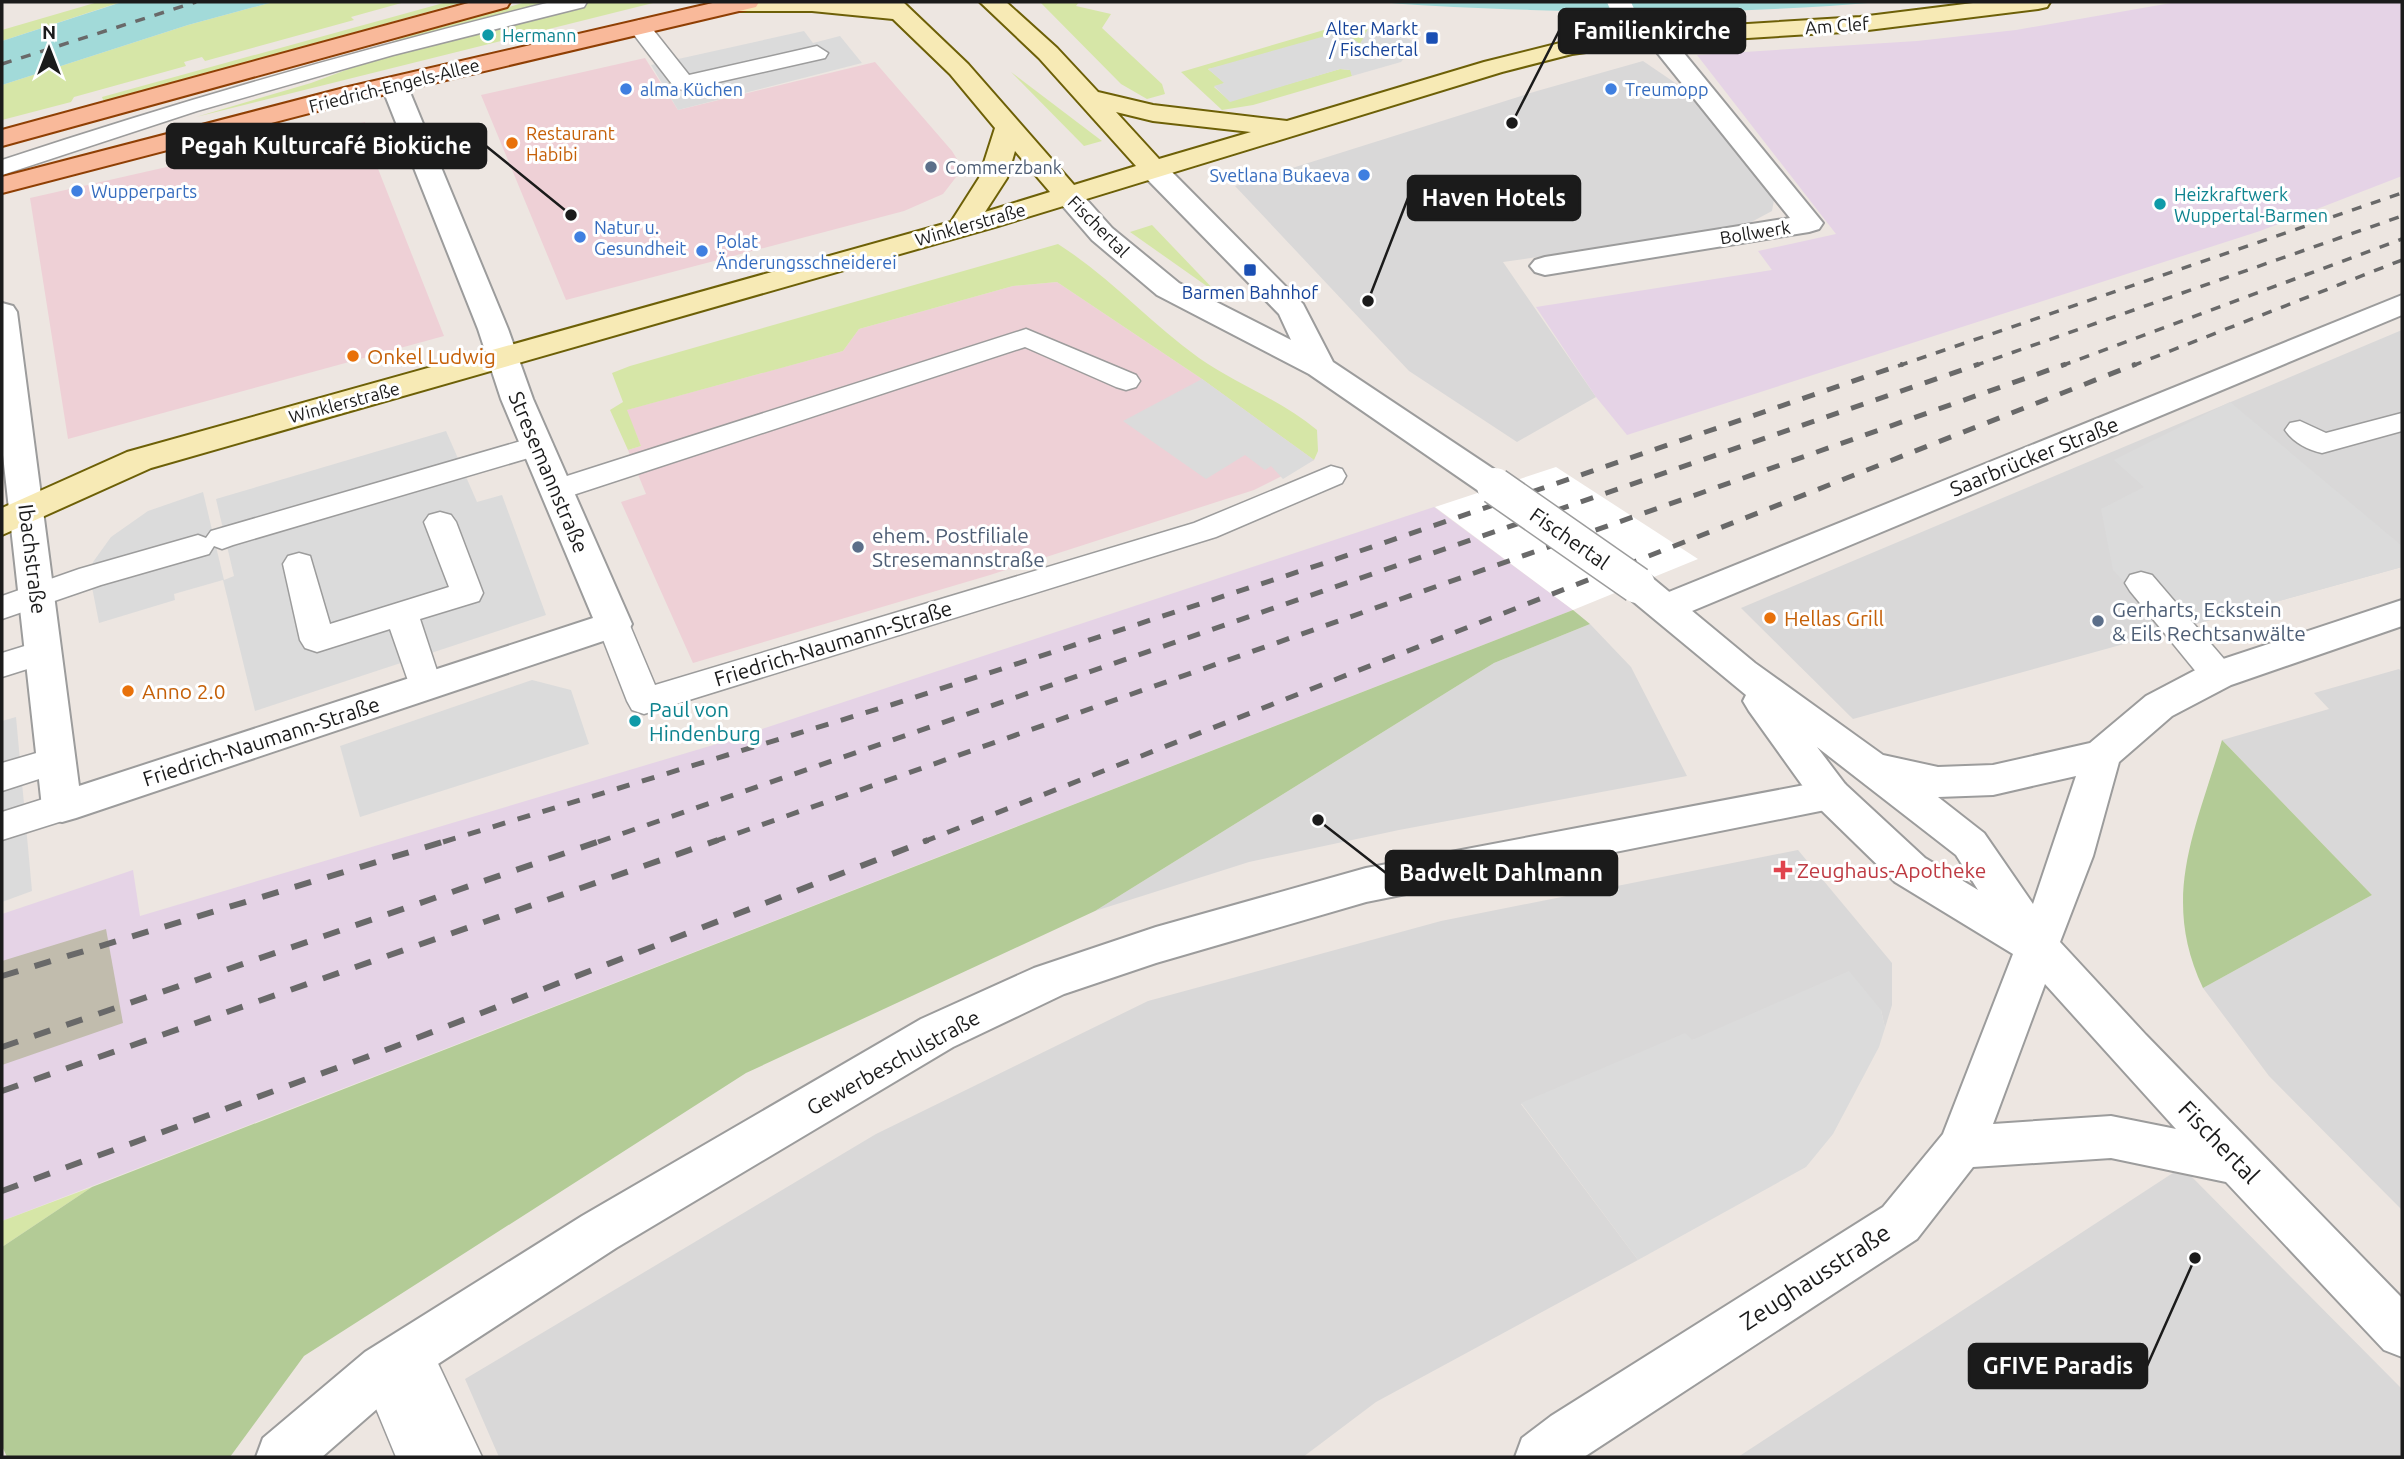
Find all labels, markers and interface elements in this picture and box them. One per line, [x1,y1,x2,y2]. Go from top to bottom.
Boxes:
callout: Familienkirche [1559,9,1745,53]
street label: Am Clef [1804,13,1870,37]
north arrow [14,14,84,84]
place label: Alter Markt / Fischertal [1326,18,1418,59]
text: Familienkirche [1573,18,1731,43]
text: N [42,21,56,43]
place label: Hermann [502,25,577,45]
marker: Hermann [480,27,496,43]
marker: Alter Markt / Fischertal [1424,30,1440,46]
street label: Friedrich-Engels-Allee [307,54,481,116]
place label: alma Küchen [640,79,743,99]
place label: Treumopp [1625,79,1709,99]
marker: alma Küchen [618,81,634,97]
marker: Treumopp [1603,81,1619,97]
place label: Restaurant Habibi [526,123,615,164]
callout: Pegah Kulturcafé Bioküche [167,124,486,168]
text: Pegah Kulturcafé Bioküche [180,133,472,158]
marker: Restaurant Habibi [504,135,520,151]
place label: Commerzbank [945,157,1062,177]
marker: Commerzbank [923,159,939,175]
place label: Svetlana Bukaeva [1209,165,1350,185]
marker: Svetlana Bukaeva [1356,167,1372,183]
callout: Haven Hotels [1408,176,1580,220]
place label: Wupperparts [91,181,197,201]
marker: Wupperparts [69,183,85,199]
place label: Heizkraftwerk Wuppertal-Barmen [2174,184,2328,225]
text: Haven Hotels [1422,185,1566,210]
street label: Fischertal [1064,191,1134,261]
marker: Heizkraftwerk Wuppertal-Barmen [2152,196,2168,212]
street label: Winklerstraße [912,199,1028,249]
place label: Natur u. Gesundheit [594,217,686,258]
street label: Bollwerk [1718,217,1792,247]
marker: Natur u. Gesundheit [572,229,588,245]
place label: Polat Änderungsschneiderei [716,231,897,272]
marker: Polat Änderungsschneiderei [694,243,710,259]
marker: Barmen Bahnhof [1242,262,1258,278]
place label: Barmen Bahnhof [1182,282,1318,302]
place label: Onkel Ludwig [367,344,496,368]
marker: Onkel Ludwig [345,348,361,364]
street label: Winklerstraße [286,378,402,426]
street label: Stresemannstraße [504,388,594,556]
street label: Saarbrücker Straße [1946,411,2122,501]
street label: Fischertal [1526,502,1614,574]
street label: Ibachstraße [14,503,52,615]
place label: ehem. Postfiliale Stresemannstraße [872,523,1045,571]
marker: ehem. Postfiliale Stresemannstraße [850,539,866,555]
street label: Friedrich-Naumann-Straße [711,595,955,691]
place label: Gerharts, Eckstein & Eils Rechtsanwälte [2112,597,2306,645]
place label: Hellas Grill [1784,606,1884,630]
marker: Hellas Grill [1762,610,1778,626]
marker: Gerharts, Eckstein & Eils Rechtsanwälte [2090,613,2106,629]
place label: Anno 2.0 [142,679,226,703]
marker: Anno 2.0 [120,683,136,699]
street label: Friedrich-Naumann-Straße [140,691,382,791]
place label: Paul von Hindenburg [649,697,761,745]
marker: Paul von Hindenburg [627,713,643,729]
callout: Badwelt Dahlmann [1386,851,1617,895]
place label: Zeughaus-Apotheke [1797,858,1986,882]
text: Badwelt Dahlmann [1399,860,1603,885]
marker: Zeughaus-Apotheke [1775,862,1791,878]
street label: Gewerbeschulstraße [802,1004,984,1120]
street label: Fischertal [2173,1095,2265,1189]
street label: Zeughausstraße [1735,1218,1895,1336]
callout: GFIVE Paradis [1969,1344,2147,1388]
text: GFIVE Paradis [1983,1353,2133,1378]

